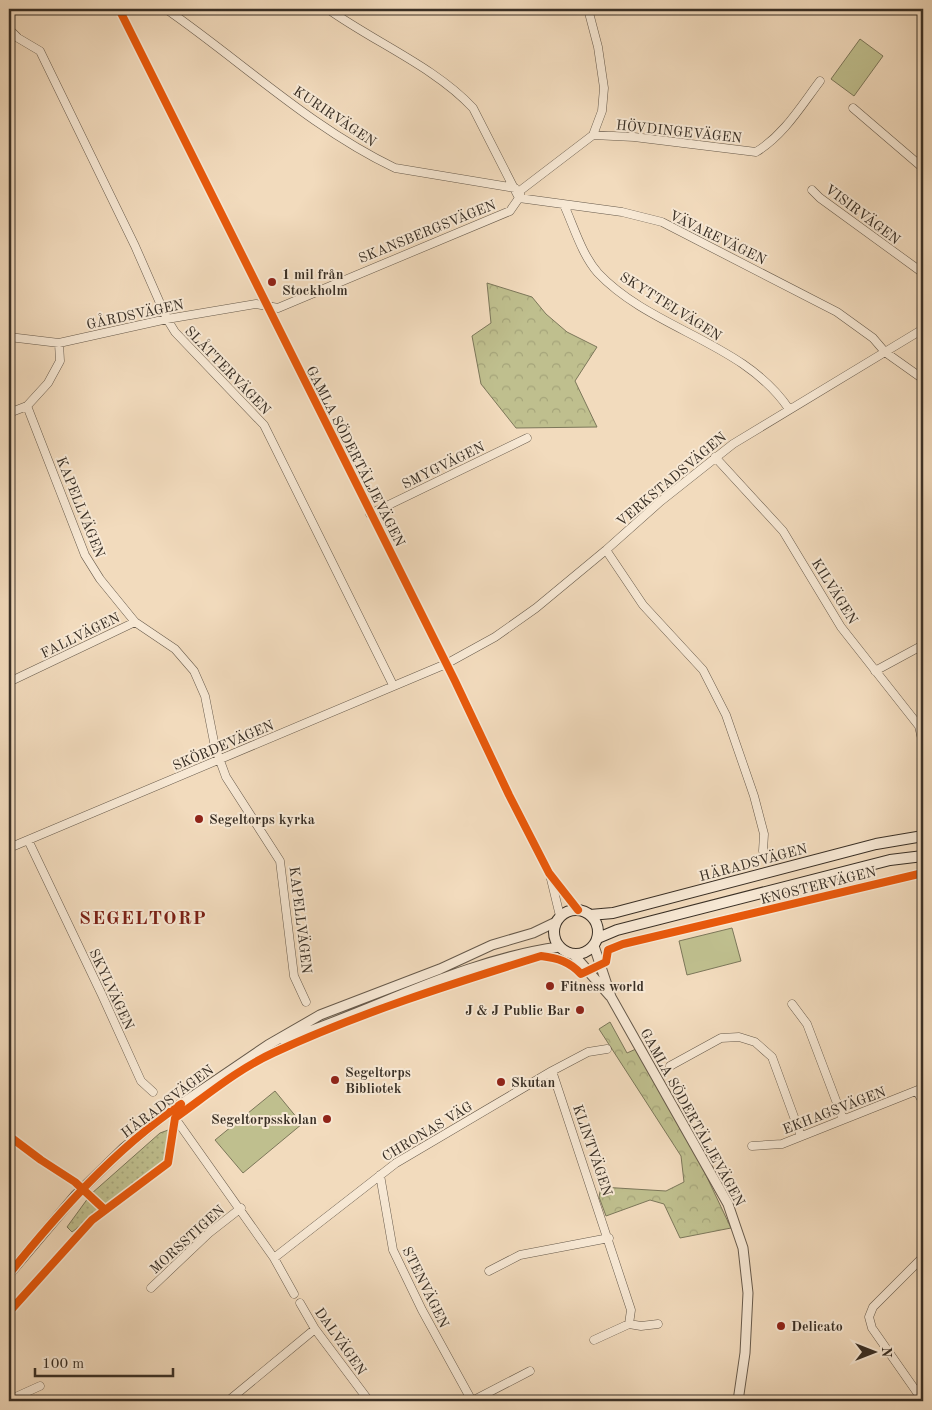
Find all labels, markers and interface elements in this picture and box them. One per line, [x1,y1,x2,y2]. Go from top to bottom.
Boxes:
street label: KURIRVÄGEN [291,82,380,150]
street label: HÖVDINGEVÄGEN [615,115,743,146]
street label: VISIRVÄGEN [822,180,904,248]
street label: SKANSBERGSVÄGEN [356,195,498,266]
street label: VÄVAREVÄGEN [667,206,770,267]
street label: SKYTTELVÄGEN [617,267,726,344]
place label: 1 mil från Stockholm [282,268,348,298]
marker: 1 mil från Stockholm [266,276,278,288]
street label: GÅRDSVÄGEN [84,294,185,332]
street label: SLÅTTERVÄGEN [182,321,276,418]
street label: GAMLA SÖDERTÄLJEVÄGEN [303,363,410,549]
street label: VERKSTADSVÄGEN [612,428,729,530]
street label: SMYGVÄGEN [399,437,487,492]
street label: KAPELLVÄGEN [53,454,110,560]
street label: KILVÄGEN [809,555,862,627]
street label: FALLVÄGEN [37,608,122,661]
street label: SKÖRDEVÄGEN [170,715,276,774]
marker: Segeltorps kyrka [193,813,205,825]
place label: Segeltorps kyrka [209,813,315,827]
street label: HÄRADSVÄGEN [697,839,809,884]
street label: KNOSTERVÄGEN [758,862,878,907]
street label: KAPELLVÄGEN [286,865,317,975]
district label: SEGELTORP [79,910,207,929]
street label: SKYLVÄGEN [86,946,139,1032]
marker: Fitness world [544,980,556,992]
place label: Fitness world [560,980,644,994]
place label: J & J Public Bar [465,1004,570,1018]
marker: J & J Public Bar [574,1004,586,1016]
street label: GAMLA SÖDERTÄLJEVÄGEN [637,1025,750,1209]
street label: HÄRADSVÄGEN [117,1060,216,1141]
place label: Segeltorps Bibliotek [345,1066,411,1096]
marker: Segeltorps Bibliotek [329,1074,341,1086]
marker: Skutan [495,1076,507,1088]
place label: Skutan [511,1076,555,1090]
street label: EKHAGSVÄGEN [780,1082,888,1137]
street label: CHRONAS VÄG [378,1097,475,1164]
street label: KLINTVÄGEN [570,1102,617,1198]
place label: Segeltorpsskolan [211,1113,317,1127]
marker: Segeltorpsskolan [321,1113,333,1125]
street label: MORSSTIGEN [148,1203,228,1277]
street label: STENVÄGEN [399,1243,454,1330]
street label: DALVÄGEN [312,1304,371,1378]
marker: Delicato [775,1320,787,1332]
place label: Delicato [791,1320,843,1334]
north arrow [850,1328,900,1378]
scale bar [35,1345,172,1377]
text: N [879,1347,893,1358]
text: 100 m [42,1357,84,1372]

